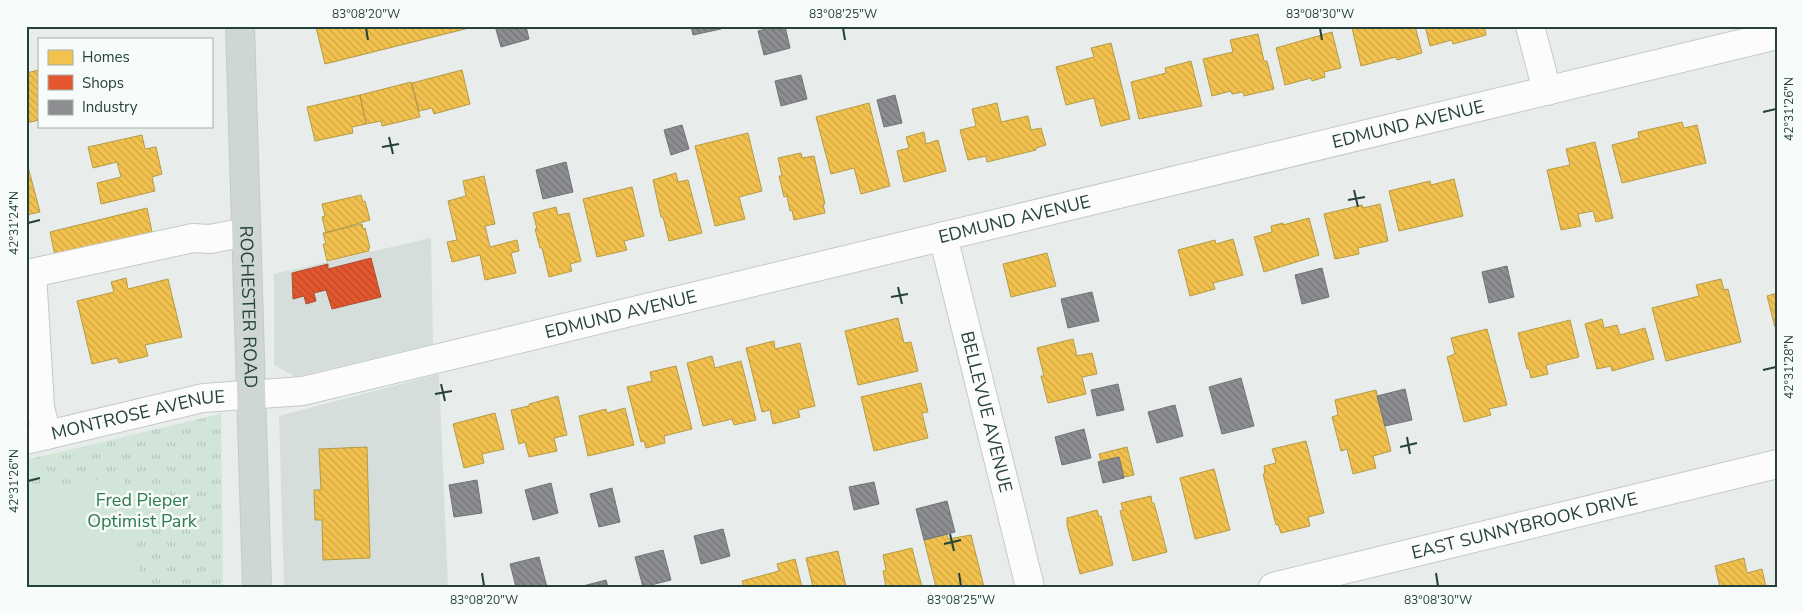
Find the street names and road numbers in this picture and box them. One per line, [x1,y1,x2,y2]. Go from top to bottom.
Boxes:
street label: EDMUND AVENUE [1330,94,1487,154]
street label: EDMUND AVENUE [936,189,1093,249]
street label: ROCHESTER ROAD [234,225,263,389]
street label: EDMUND AVENUE [542,284,699,344]
street label: BELLEVUE AVENUE [955,329,1018,495]
street label: MONTROSE AVENUE [49,385,226,446]
street label: EAST SUNNYBROOK DRIVE [1409,486,1640,565]

